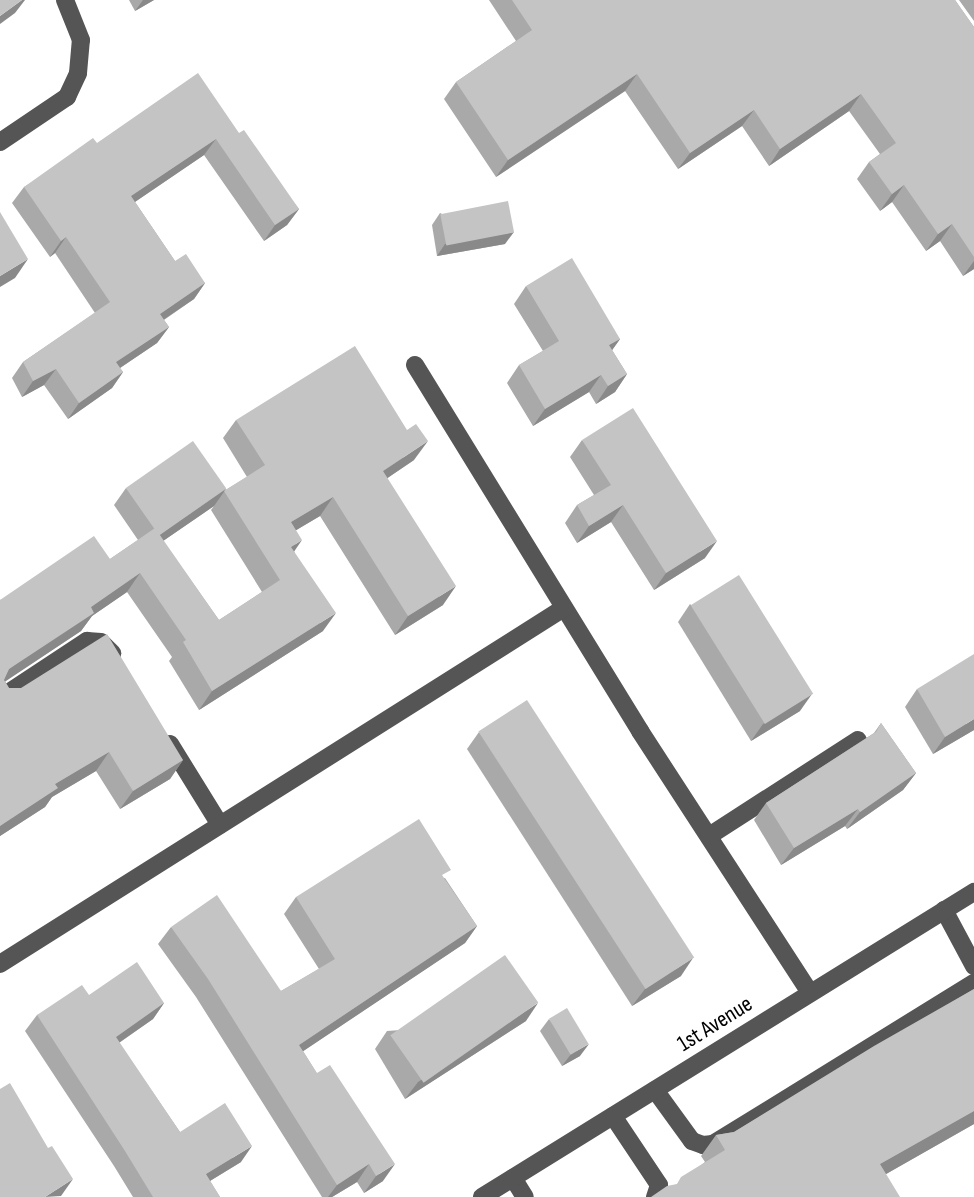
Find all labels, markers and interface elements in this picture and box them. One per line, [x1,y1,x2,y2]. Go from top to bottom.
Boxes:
street label: 1st Avenue [672,990,758,1058]

